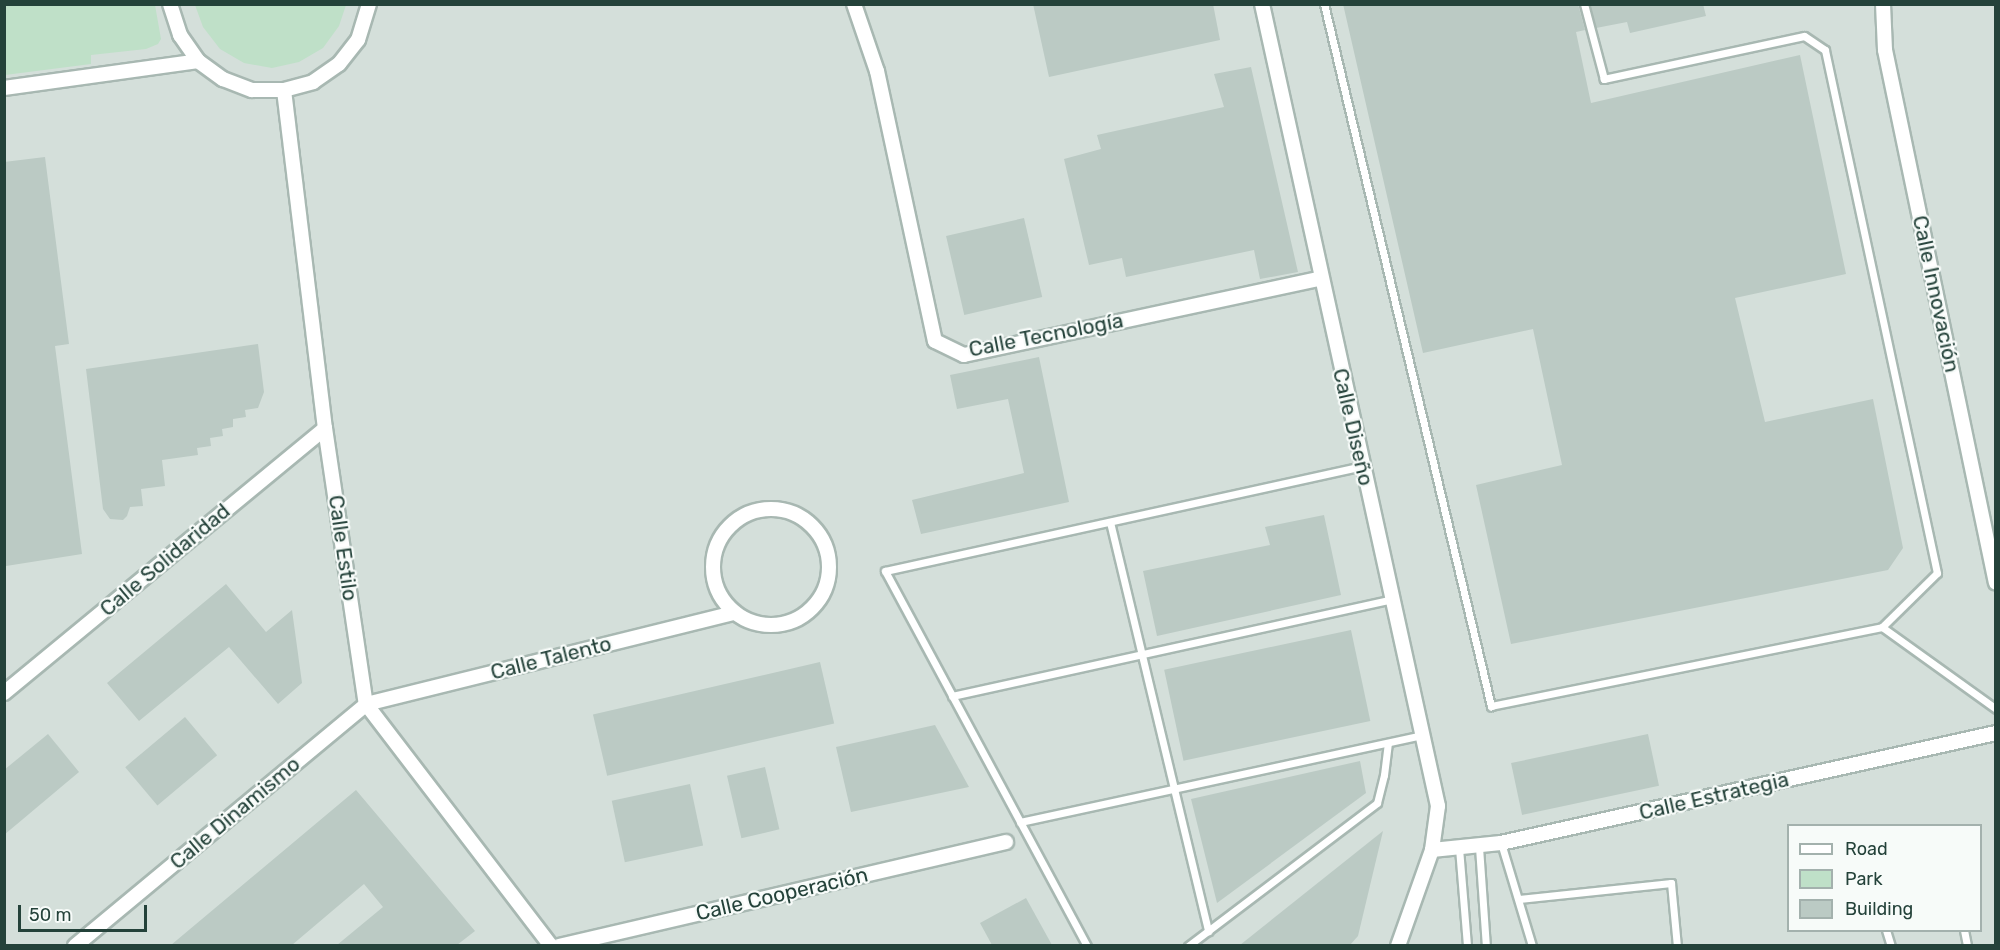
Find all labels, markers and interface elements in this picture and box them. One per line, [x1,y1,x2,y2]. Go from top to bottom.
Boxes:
street label: Calle Innovación [1907,213,1965,375]
street label: Calle Tecnología [966,308,1126,362]
street label: Calle Diseño [1327,366,1379,488]
street label: Calle Estilo [323,493,363,603]
street label: Calle Solidaridad [95,498,235,622]
street label: Calle Talento [488,631,614,685]
street label: Calle Dinamismo [165,751,305,875]
street label: Calle Estrategia [1637,767,1791,825]
legend [1787,824,1982,932]
text: Road [1845,838,1888,860]
street label: Calle Cooperación [693,862,871,926]
text: Park [1845,868,1882,890]
scale bar [21,893,150,931]
text: Building [1845,898,1913,920]
text: 50 m [29,904,72,926]

